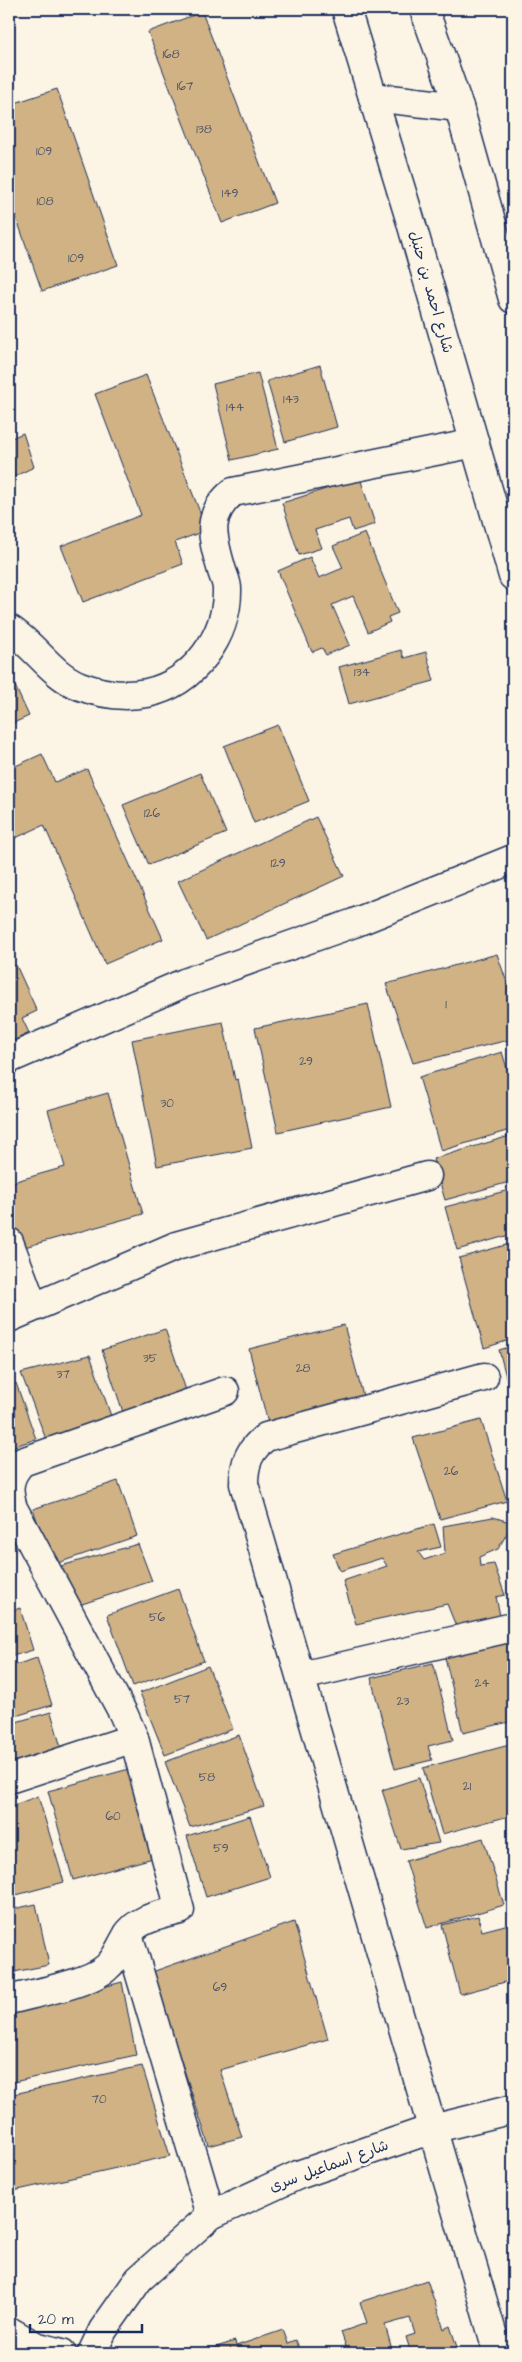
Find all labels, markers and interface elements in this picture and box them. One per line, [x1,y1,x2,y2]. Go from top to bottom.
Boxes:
house number: 168 [163,46,180,63]
house number: 167 [177,78,194,95]
house number: 138 [196,121,212,138]
house number: 109 [36,143,52,160]
house number: 149 [222,185,238,202]
house number: 108 [37,193,54,210]
street label: شارع احمد بن حنبل [404,228,458,356]
house number: 109 [68,250,84,267]
house number: 143 [283,391,299,408]
house number: 144 [226,399,244,416]
house number: 134 [354,664,370,681]
house number: 126 [144,805,160,822]
house number: 129 [270,855,286,872]
house number: 1 [445,996,447,1013]
house number: 29 [299,1053,313,1070]
house number: 30 [160,1095,174,1112]
house number: 35 [143,1350,158,1367]
house number: 28 [296,1360,311,1377]
house number: 37 [56,1366,70,1383]
house number: 26 [444,1463,459,1480]
house number: 56 [149,1609,165,1626]
house number: 24 [474,1675,490,1692]
house number: 57 [174,1691,191,1708]
house number: 23 [397,1693,409,1710]
house number: 58 [199,1769,215,1786]
house number: 21 [463,1778,472,1795]
house number: 60 [105,1808,121,1825]
house number: 59 [213,1840,229,1857]
house number: 69 [213,1979,227,1996]
house number: 70 [92,2091,107,2108]
street label: شارع اسماعيل سرى [266,2135,392,2197]
scale bar [30,2302,142,2334]
text: 20 m [38,2309,74,2330]

